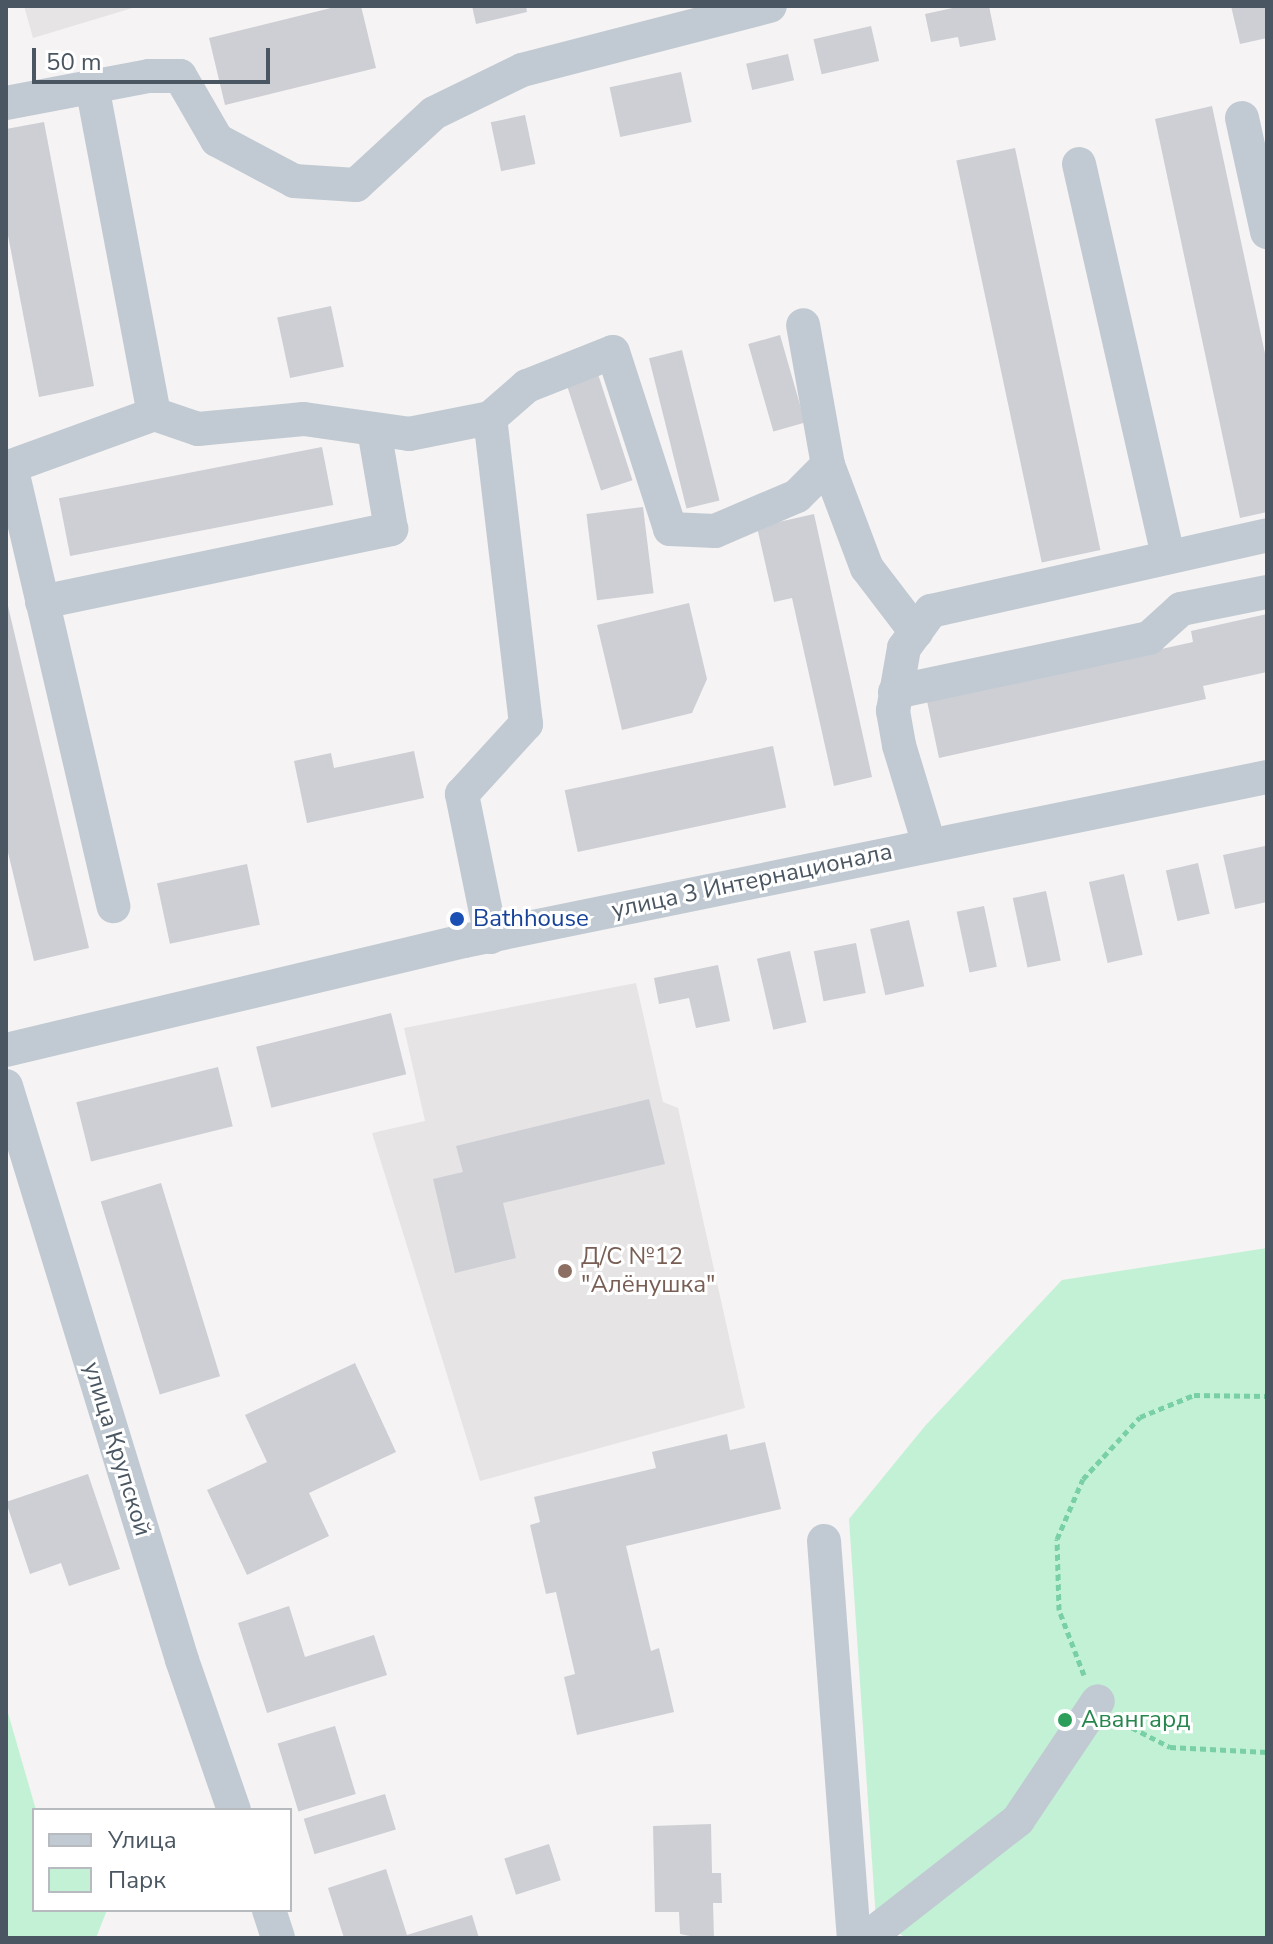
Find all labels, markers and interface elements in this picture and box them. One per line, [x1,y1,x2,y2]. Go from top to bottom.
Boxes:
scale bar [36,32,274,82]
text: 50 m [46,46,102,78]
street label: улица 3 Интернационала [609,837,895,925]
place label: Bathhouse [473,905,589,933]
marker: Bathhouse [448,910,466,928]
place label: Д/С №12 "Алёнушка" [581,1243,715,1299]
marker: Д/С №12 "Алёнушка" [556,1262,574,1280]
street label: улица Крупской [77,1358,157,1540]
place label: Авангард [1081,1706,1190,1734]
marker: Авангард [1056,1711,1074,1729]
legend [32,1808,292,1912]
text: Улица [108,1824,177,1856]
text: Парк [108,1864,166,1896]

